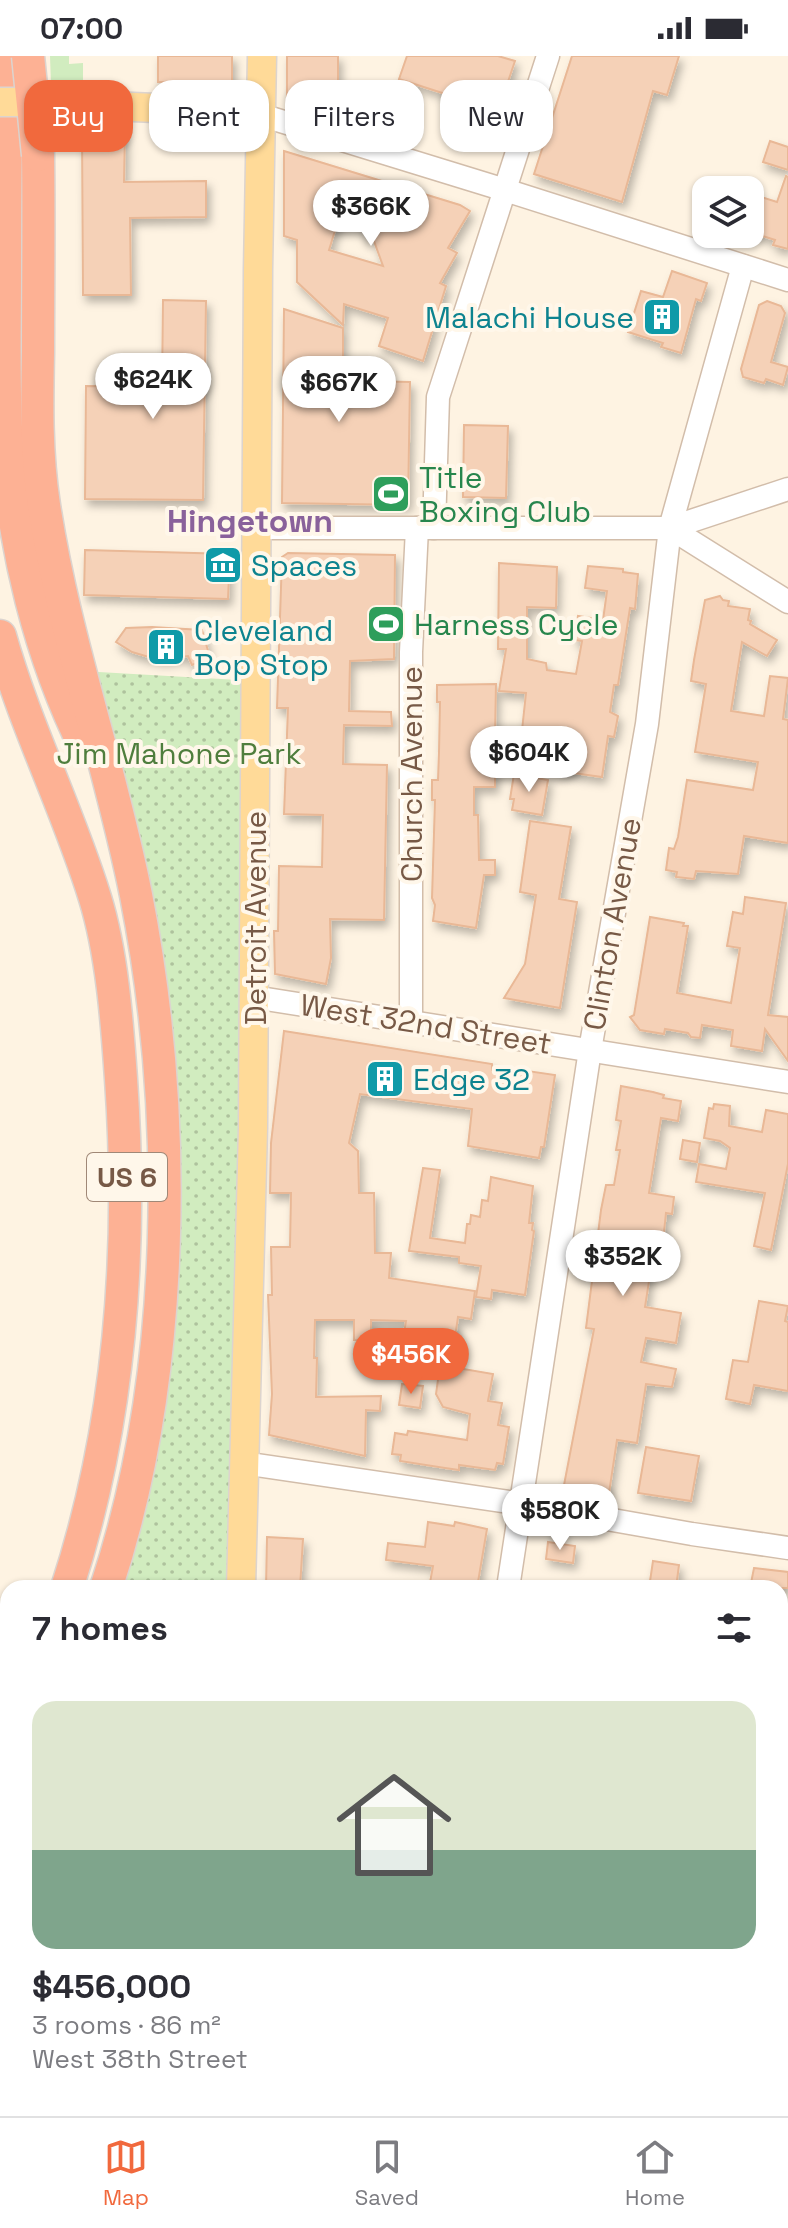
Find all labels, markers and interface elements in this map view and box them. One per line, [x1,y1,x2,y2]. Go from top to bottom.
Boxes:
text: 07:00 [40,9,123,48]
chip: Buy [24,80,133,152]
chip: Rent [149,80,269,152]
chip: Filters [285,80,424,152]
chip: New [440,80,553,152]
map controls [692,176,764,248]
button: layers [692,176,764,248]
pin: $366K [315,180,427,248]
text: $366K [331,189,411,223]
building icon: Malachi House [641,296,683,338]
place label: Malachi House [425,298,634,337]
pin: $624K [97,353,209,421]
pin: $667K [283,356,395,424]
text: $624K [113,362,193,396]
text: $667K [300,365,378,399]
place label: Title Boxing Club [419,458,591,531]
sports icon: Title Boxing Club [370,473,412,515]
district label: Hingetown [167,501,333,541]
museum icon: Spaces [202,544,244,586]
place label: Spaces [251,546,357,585]
sports icon: Harness Cycle [365,603,407,645]
place label: Harness Cycle [414,605,618,644]
place label: Cleveland Bop Stop [194,611,333,684]
building icon: Cleveland Bop Stop [145,626,187,668]
street label: Church Avenue [392,666,431,882]
pin: $604K [473,726,585,794]
park label: Jim Mahone Park [56,734,302,773]
text: $604K [488,735,570,769]
street label: Detroit Avenue [236,811,275,1025]
street label: Clinton Avenue [574,815,650,1033]
street label: West 32nd Street [298,985,554,1063]
building icon: Edge 32 [364,1058,406,1100]
place label: Edge 32 [413,1060,530,1099]
road number: US 6 [87,1153,167,1201]
pin: $352K [567,1230,679,1298]
text: $352K [584,1239,662,1273]
pin: $456K [355,1328,467,1396]
text: $456K [371,1337,451,1371]
pin: $580K [504,1484,616,1552]
text: $580K [520,1493,600,1527]
icon: filters [712,1606,756,1650]
text: 7 homes [32,1607,168,1650]
icon: home [322,1753,466,1897]
text: $456,000 [32,1965,191,2008]
text: 3 rooms · 86 m² [32,2008,221,2042]
text: West 38th Street [32,2042,248,2076]
tab: Map [103,2135,149,2211]
tab: Saved [355,2135,419,2211]
tab: Home [625,2135,685,2211]

